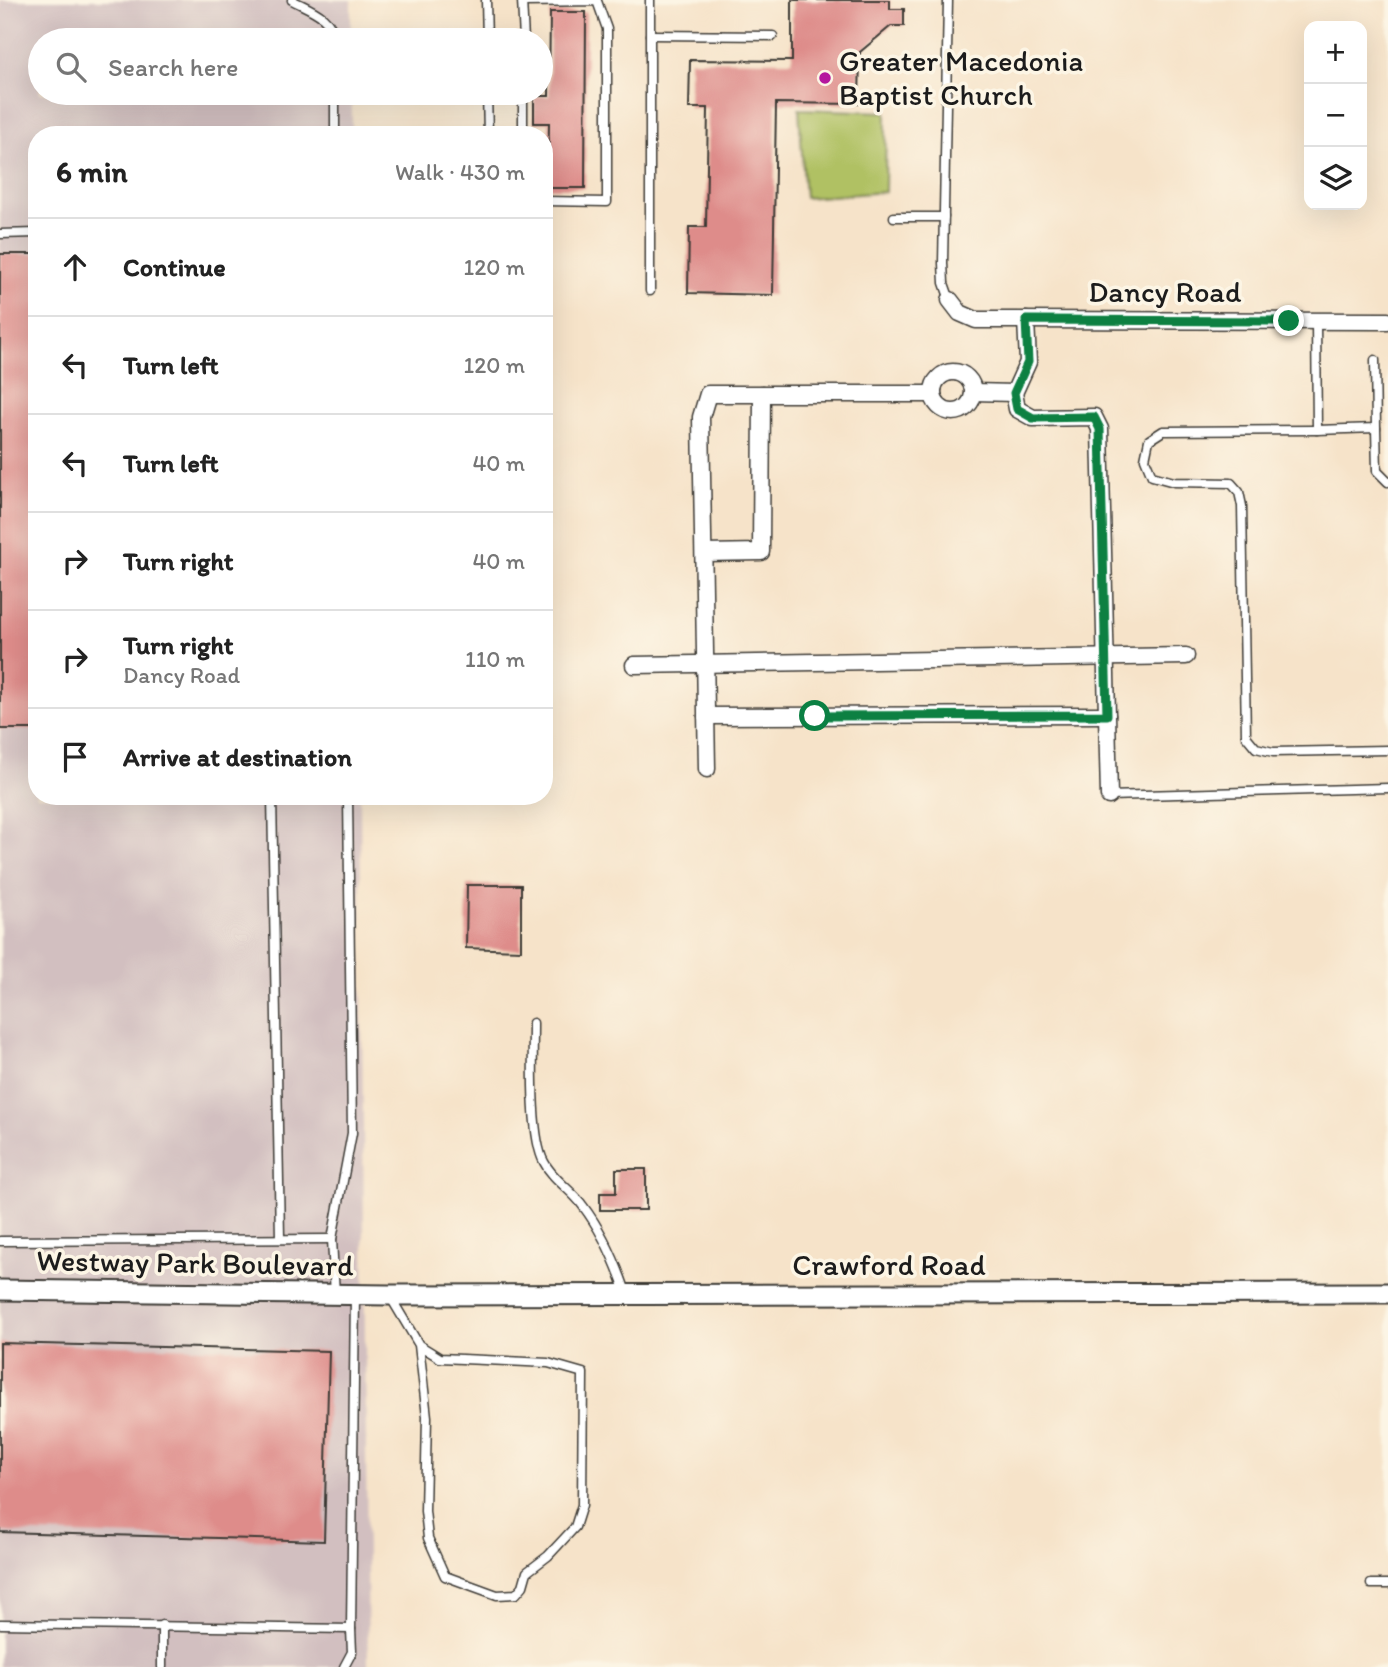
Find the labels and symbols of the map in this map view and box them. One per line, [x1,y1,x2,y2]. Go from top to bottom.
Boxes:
place label: Greater Macedonia Baptist Church [839,42,1084,113]
marker: Greater Macedonia Baptist Church [817,70,833,86]
street label: Dancy Road [1089,273,1242,310]
route end [1273,305,1304,336]
route start [799,700,830,731]
street label: Westway Park Boulevard [36,1241,354,1284]
street label: Crawford Road [792,1246,986,1283]

